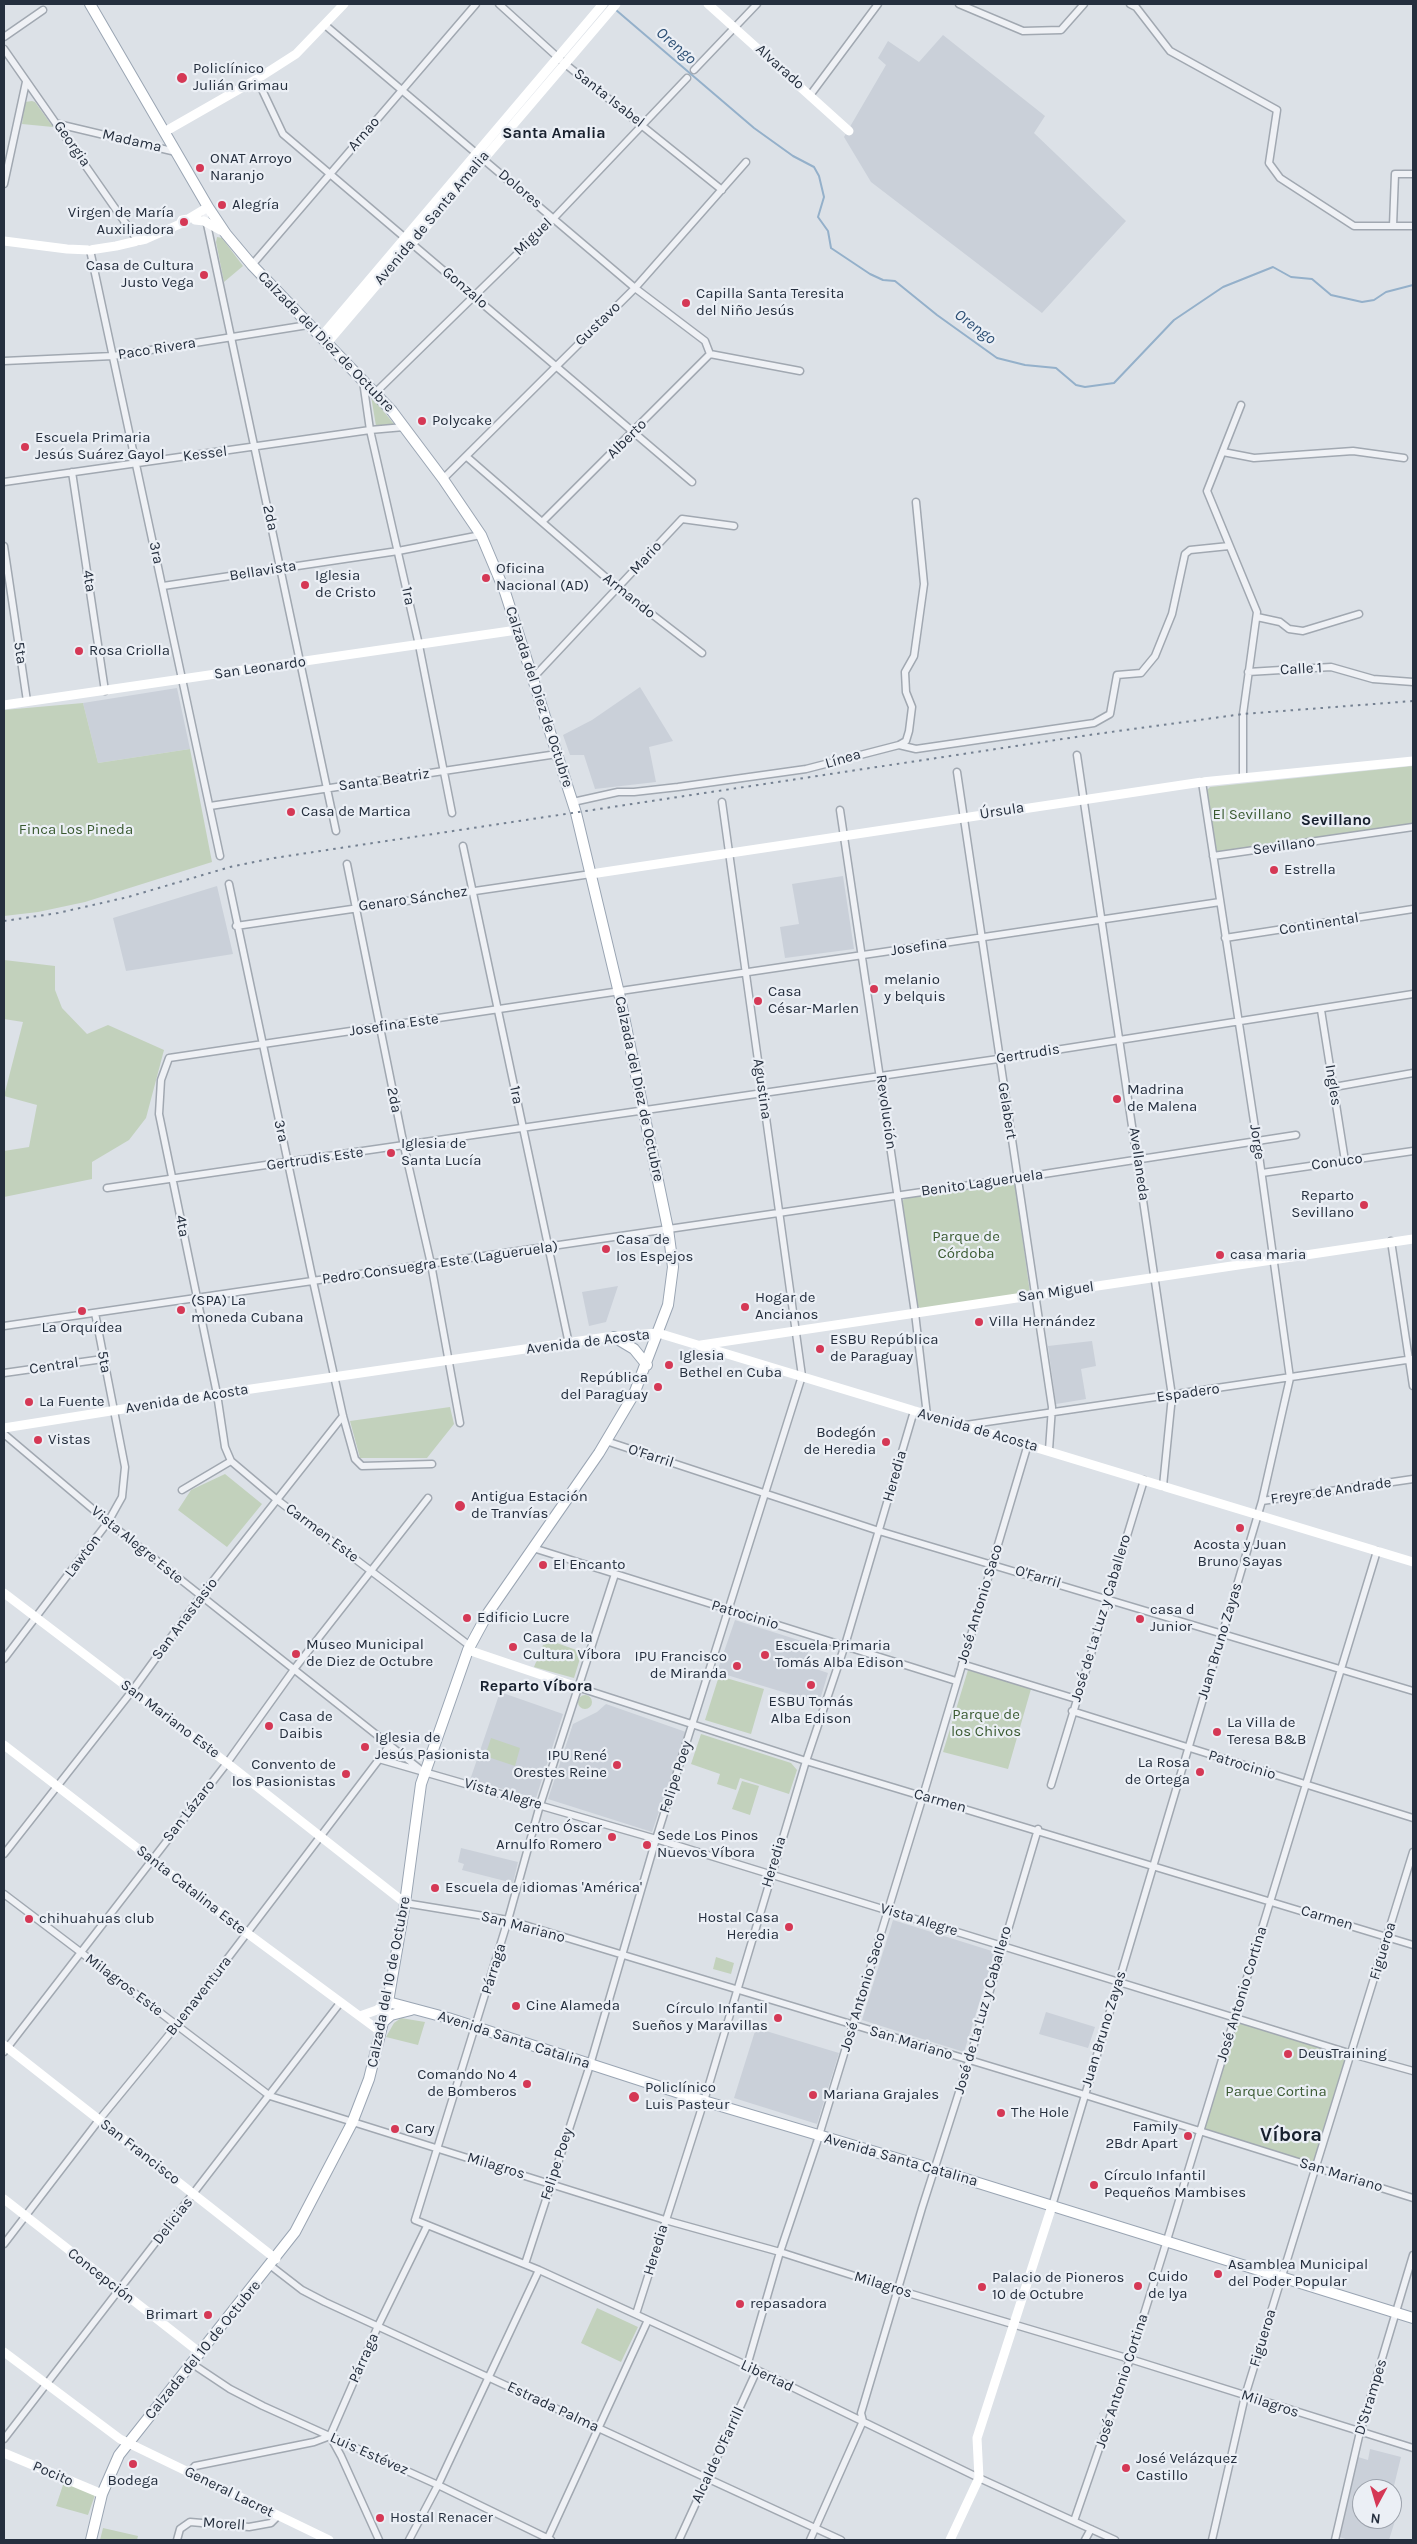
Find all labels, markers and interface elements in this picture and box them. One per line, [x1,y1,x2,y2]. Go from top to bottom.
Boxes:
water label: Orengo [652,23,700,69]
street label: Alvarado [752,40,808,94]
place label: Policlínico Julián Grimau [193,60,289,95]
street label: Santa Isabel [570,65,648,131]
marker: Policlínico Julián Grimau [175,71,189,85]
street label: Arnao [344,113,384,155]
street label: Georgia [50,118,94,170]
district label: Santa Amalia [502,123,606,143]
street label: Madama [101,125,163,157]
street label: Avenida de Santa Amalia [371,147,493,289]
place label: ONAT Arroyo Naranjo [210,150,292,185]
marker: ONAT Arroyo Naranjo [194,162,206,174]
street label: Dolores [494,166,546,212]
place label: Alegría [232,196,279,214]
marker: Alegría [216,199,228,211]
place label: Virgen de María Auxiliadora [68,204,174,239]
street label: Miguel [510,214,556,260]
marker: Virgen de María Auxiliadora [178,216,190,228]
place label: Casa de Cultura Justo Vega [86,257,194,292]
street label: Gonzalo [438,263,492,313]
street label: Calzada del Diez de Octubre [254,268,398,416]
marker: Casa de Cultura Justo Vega [198,269,210,281]
place label: Capilla Santa Teresita del Niño Jesús [696,285,844,320]
marker: Capilla Santa Teresita del Niño Jesús [680,297,692,309]
street label: Gustavo [572,298,624,350]
water label: Orengo [951,305,999,349]
street label: Paco Rivera [117,334,197,364]
place label: Polycake [432,412,492,430]
marker: Polycake [416,415,428,427]
street label: Alberto [603,415,651,463]
place label: Escuela Primaria Jesús Suárez Gayol [35,429,165,464]
marker: Escuela Primaria Jesús Suárez Gayol [19,441,31,453]
street label: Kessel [182,442,228,466]
street label: 2da [258,503,282,533]
street label: Mario [626,538,666,578]
street label: 3ra [145,540,167,566]
street label: Bellavista [228,557,298,585]
place label: Oficina Nacional (AD) [496,560,589,595]
place label: Iglesia de Cristo [315,567,376,602]
street label: 4ta [78,569,100,593]
street label: Armando [599,569,659,623]
marker: Oficina Nacional (AD) [480,572,492,584]
marker: Iglesia de Cristo [299,579,311,591]
street label: 1ra [397,585,419,607]
street label: Calzada del Diez de Octubre [501,604,577,790]
street label: 5ta [10,641,30,665]
place label: Rosa Criolla [89,642,170,660]
marker: Rosa Criolla [73,645,85,657]
street label: San Leonardo [213,653,307,683]
street label: Calle 1 [1280,659,1322,679]
street label: Línea [823,745,863,773]
street label: Santa Beatriz [337,765,431,795]
street label: Úrsula [979,799,1025,823]
place label: Casa de Martica [301,803,411,821]
marker: Casa de Martica [285,806,297,818]
park label: El Sevillano [1213,806,1291,824]
district label: Sevillano [1301,810,1371,830]
park label: Finca Los Pineda [19,821,133,839]
street label: Sevillano [1252,833,1316,859]
place label: Estrella [1284,861,1336,879]
marker: Estrella [1268,864,1280,876]
street label: Genaro Sánchez [357,882,469,916]
street label: Continental [1278,909,1360,939]
street label: Josefina [890,934,948,960]
place label: melanio y belquis [884,971,946,1006]
place label: Casa César-Marlen [768,983,859,1018]
marker: melanio y belquis [868,983,880,995]
street label: Calzada del Diez de Octubre [611,995,667,1183]
marker: Casa César-Marlen [752,995,764,1007]
street label: Josefina Este [348,1010,440,1040]
street label: Gertrudis [995,1040,1061,1068]
street label: Agustina [749,1057,775,1121]
street label: Ingles [1321,1063,1345,1107]
street label: Revolución [872,1073,900,1151]
street label: Gelabert [994,1081,1020,1141]
place label: Madrina de Malena [1127,1081,1197,1116]
street label: 1ra [505,1084,527,1106]
street label: 2da [383,1086,405,1114]
marker: Madrina de Malena [1111,1093,1123,1105]
street label: 3ra [270,1118,292,1144]
street label: Jorge [1246,1123,1268,1161]
street label: Avellaneda [1125,1126,1153,1202]
place label: Iglesia de Santa Lucía [401,1135,481,1170]
street label: Gertrudis Este [266,1143,364,1175]
marker: Iglesia de Santa Lucía [385,1147,397,1159]
street label: Conuco [1310,1150,1364,1174]
street label: Benito Lagueruela [920,1166,1044,1200]
place label: Reparto Sevillano [1291,1187,1354,1222]
marker: Reparto Sevillano [1358,1199,1370,1211]
street label: 4ta [171,1213,193,1239]
park label: Parque de Córdoba [932,1228,1000,1263]
place label: Casa de los Espejos [616,1231,693,1266]
street label: Pedro Consuegra Este (Lagueruela) [321,1238,559,1288]
marker: Casa de los Espejos [600,1243,612,1255]
place label: casa maria [1230,1246,1306,1264]
marker: casa maria [1214,1249,1226,1261]
street label: San Miguel [1017,1278,1095,1306]
place label: Hogar de Ancianos [755,1289,818,1324]
place label: (SPA) La moneda Cubana [191,1292,303,1327]
marker: Hogar de Ancianos [739,1301,751,1313]
marker: (SPA) La moneda Cubana [175,1304,187,1316]
marker: La Orquídea [76,1305,88,1317]
place label: Villa Hernández [989,1313,1095,1331]
marker: Villa Hernández [973,1316,985,1328]
place label: La Orquídea [41,1319,123,1337]
street label: Avenida de Acosta [525,1325,651,1359]
place label: ESBU República de Paraguay [830,1331,938,1366]
marker: ESBU República de Paraguay [814,1343,826,1355]
place label: Iglesia Bethel en Cuba [679,1347,782,1382]
street label: 5ta [93,1349,115,1375]
street label: Central [28,1354,80,1378]
marker: Iglesia Bethel en Cuba [663,1359,675,1371]
place label: República del Paraguay [561,1369,648,1404]
street label: Avenida de Acosta [124,1380,250,1418]
street label: Espadero [1155,1380,1221,1406]
marker: República del Paraguay [652,1381,664,1393]
place label: La Fuente [39,1393,105,1411]
marker: La Fuente [23,1396,35,1408]
street label: Avenida de Acosta [916,1404,1040,1456]
place label: Bodegón de Heredia [803,1424,876,1459]
place label: Vistas [48,1431,91,1449]
marker: Vistas [32,1434,44,1446]
marker: Bodegón de Heredia [880,1436,892,1448]
street label: O'Farril [626,1440,676,1472]
street label: Heredia [879,1448,911,1504]
street label: Freyre de Andrade [1270,1474,1392,1508]
place label: Antigua Estación de Tranvías [471,1488,588,1523]
marker: Antigua Estación de Tranvías [453,1499,467,1513]
street label: Carmen Este [282,1500,362,1566]
street label: Vista Alegre Este [87,1502,187,1588]
marker: Acosta y Juan Bruno Sayas [1234,1522,1246,1534]
street label: Lawton [61,1531,105,1581]
street label: José de La Luz y Caballero [1067,1532,1135,1704]
place label: Acosta y Juan Bruno Sayas [1194,1536,1286,1571]
street label: José Antonio Saco [953,1542,1007,1666]
place label: El Encanto [553,1556,626,1574]
marker: El Encanto [537,1559,549,1571]
street label: O'Farril [1013,1562,1063,1592]
street label: San Anastasio [148,1574,222,1664]
street label: Juan Bruno Zayas [1194,1581,1246,1701]
street label: Patrocinio [709,1596,781,1634]
place label: casa d Junior [1150,1601,1195,1636]
place label: Edificio Lucre [477,1609,569,1627]
marker: Edificio Lucre [461,1612,473,1624]
marker: casa d Junior [1134,1613,1146,1625]
place label: Casa de la Cultura Víbora [523,1629,621,1664]
place label: Museo Municipal de Diez de Octubre [306,1636,433,1671]
place label: Escuela Primaria Tomás Alba Edison [775,1637,904,1672]
marker: Casa de la Cultura Víbora [507,1641,519,1653]
marker: Museo Municipal de Diez de Octubre [290,1648,302,1660]
place label: IPU Francisco de Miranda [635,1648,727,1683]
marker: Escuela Primaria Tomás Alba Edison [759,1649,771,1661]
marker: IPU Francisco de Miranda [731,1660,743,1672]
street label: San Mariano Este [117,1676,223,1762]
district label: Reparto Víbora [480,1676,592,1696]
marker: ESBU Tomás Alba Edison [805,1679,817,1691]
place label: ESBU Tomás Alba Edison [769,1693,853,1728]
park label: Parque de los Chivos [951,1706,1021,1741]
place label: Casa de Daibis [279,1708,333,1743]
place label: La Villa de Teresa B&B [1227,1714,1306,1749]
marker: Casa de Daibis [263,1720,275,1732]
marker: La Villa de Teresa B&B [1211,1726,1223,1738]
place label: Iglesia de Jesús Pasionista [375,1729,490,1764]
street label: Felipe Poey [656,1739,696,1815]
marker: Iglesia de Jesús Pasionista [359,1741,371,1753]
street label: Patrocinio [1206,1746,1278,1784]
place label: IPU René Orestes Reine [513,1747,607,1782]
place label: La Rosa de Ortega [1125,1754,1190,1789]
place label: Convento de los Pasionistas [232,1756,336,1791]
marker: IPU René Orestes Reine [611,1759,623,1771]
marker: La Rosa de Ortega [1194,1766,1206,1778]
marker: Convento de los Pasionistas [340,1768,352,1780]
street label: Vista Alegre [462,1774,544,1814]
street label: San Lázaro [159,1776,219,1846]
street label: Carmen [912,1785,968,1817]
place label: Centro Óscar Arnulfo Romero [496,1819,602,1854]
place label: Sede Los Pinos Nuevos Víbora [657,1827,758,1862]
marker: Centro Óscar Arnulfo Romero [606,1831,618,1843]
street label: Heredia [758,1834,790,1890]
marker: Sede Los Pinos Nuevos Víbora [641,1839,653,1851]
street label: Santa Catalina Este [133,1842,249,1938]
place label: Escuela de idiomas 'América' [445,1879,642,1897]
marker: Escuela de idiomas 'América' [429,1882,441,1894]
street label: Calzada del 10 de Octubre [364,1895,414,2069]
street label: Vista Alegre [878,1900,960,1940]
street label: Carmen [1299,1902,1355,1934]
street label: San Mariano [479,1907,567,1947]
place label: Hostal Casa Heredia [698,1909,779,1944]
place label: chihuahuas club [39,1910,154,1928]
marker: chihuahuas club [23,1913,35,1925]
street label: Figueroa [1366,1920,1400,1982]
marker: Hostal Casa Heredia [783,1921,795,1933]
street label: José de La Luz y Caballero [950,1924,1016,2096]
street label: José Antonio Cortina [1213,1924,1271,2064]
street label: José Antonio Saco [836,1930,890,2054]
street label: Párraga [478,1941,510,1997]
street label: Milagros Este [82,1950,166,2020]
street label: Buenaventura [162,1953,236,2039]
street label: Juan Bruno Zayas [1078,1969,1130,2089]
place label: Cine Alameda [526,1997,620,2015]
marker: Cine Alameda [510,2000,522,2012]
place label: Círculo Infantil Sueños y Maravillas [632,2000,768,2035]
street label: Avenida Santa Catalina [436,2007,592,2073]
marker: Círculo Infantil Sueños y Maravillas [772,2012,784,2024]
street label: San Mariano [867,2022,955,2064]
place label: DeusTraining [1298,2045,1387,2063]
marker: DeusTraining [1282,2048,1294,2060]
place label: Comando Nº 4 de Bomberos [417,2066,517,2101]
marker: Comando Nº 4 de Bomberos [521,2078,533,2090]
place label: Policlínico Luis Pasteur [645,2079,729,2114]
park label: Parque Cortina [1225,2083,1327,2101]
place label: Mariana Grajales [823,2086,939,2104]
marker: Mariana Grajales [807,2089,819,2101]
marker: Policlínico Luis Pasteur [627,2090,641,2104]
place label: The Hole [1011,2104,1069,2122]
marker: The Hole [995,2107,1007,2119]
street label: San Francisco [96,2115,184,2189]
place label: Family 2Bdr Apart [1105,2118,1178,2153]
place label: Cary [405,2120,435,2138]
marker: Cary [389,2123,401,2135]
district label: Víbora [1260,2123,1322,2147]
street label: Felipe Poey [537,2126,577,2202]
street label: Avenida Santa Catalina [822,2129,980,2191]
marker: Family 2Bdr Apart [1182,2130,1194,2142]
street label: Milagros [465,2149,527,2183]
street label: San Mariano [1297,2154,1385,2196]
place label: Círculo Infantil Pequeños Mambises [1104,2167,1246,2202]
marker: Círculo Infantil Pequeños Mambises [1088,2179,1100,2191]
street label: Delicias [149,2194,197,2248]
street label: Heredia [640,2222,672,2278]
street label: Concepción [64,2244,138,2308]
place label: Asamblea Municipal del Poder Popular [1228,2256,1368,2291]
street label: Milagros [852,2268,914,2302]
place label: Cuido de lya [1148,2268,1188,2303]
marker: Asamblea Municipal del Poder Popular [1212,2268,1224,2280]
place label: Palacio de Pioneros 10 de Octubre [992,2269,1124,2304]
street label: Calzada del 10 de Octubre [141,2277,265,2423]
marker: Cuido de lya [1132,2280,1144,2292]
marker: Palacio de Pioneros 10 de Octubre [976,2281,988,2293]
place label: repasadora [750,2295,827,2313]
marker: repasadora [734,2298,746,2310]
place label: Brimart [145,2306,198,2324]
street label: Figueroa [1246,2307,1280,2369]
marker: Brimart [202,2309,214,2321]
street label: José Antonio Cortina [1092,2311,1152,2451]
street label: Párraga [345,2330,383,2386]
street label: Libertad [738,2356,796,2396]
street label: D'Strampes [1351,2357,1391,2437]
street label: Estrada Palma [504,2378,602,2436]
street label: Milagros [1239,2386,1301,2422]
street label: Alcalde O'Farrill [688,2404,748,2506]
street label: Luis Estévez [327,2429,411,2479]
place label: José Velázquez Castillo [1136,2450,1237,2485]
street label: Pocito [30,2457,76,2491]
marker: Bodega [127,2458,139,2470]
marker: José Velázquez Castillo [1120,2462,1132,2474]
street label: General Lacret [181,2463,277,2521]
place label: Bodega [108,2472,158,2490]
north arrow [1352,2479,1402,2529]
place label: Hostal Renacer [390,2509,493,2527]
text: N [1370,2509,1381,2527]
marker: Hostal Renacer [374,2512,386,2524]
street label: Morell [202,2514,246,2534]

